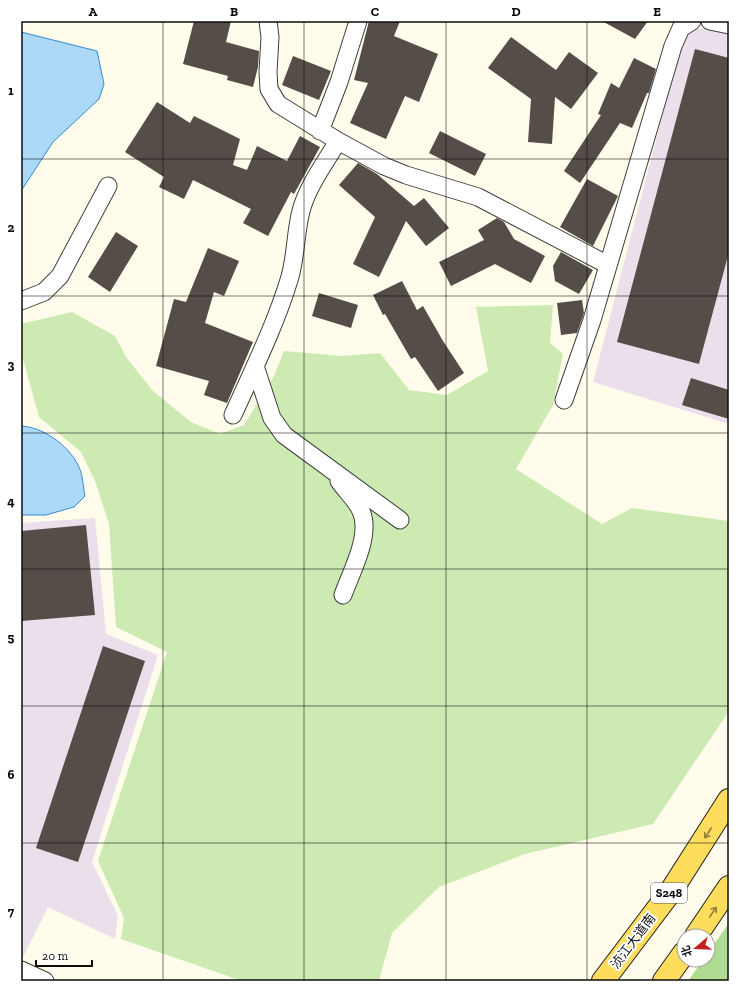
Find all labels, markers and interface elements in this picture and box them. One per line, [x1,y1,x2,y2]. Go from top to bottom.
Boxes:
text: A [89,4,98,19]
text: B [230,4,238,19]
text: C [371,4,379,19]
text: D [511,4,521,19]
text: E [653,4,661,19]
text: 1 [8,83,14,98]
text: 2 [8,220,15,235]
text: 3 [8,357,15,372]
text: 4 [7,494,15,509]
text: 5 [8,630,15,645]
text: 6 [8,767,15,782]
one-way arrow [704,827,712,838]
road number: S248 [651,883,687,903]
text: 7 [8,904,15,919]
one-way arrow [709,907,717,918]
street label: 浈江大道南 [607,911,659,971]
north arrow [676,928,716,968]
scale bar [36,942,92,968]
text: 北 [679,944,695,958]
text: 20 m [42,949,69,963]

